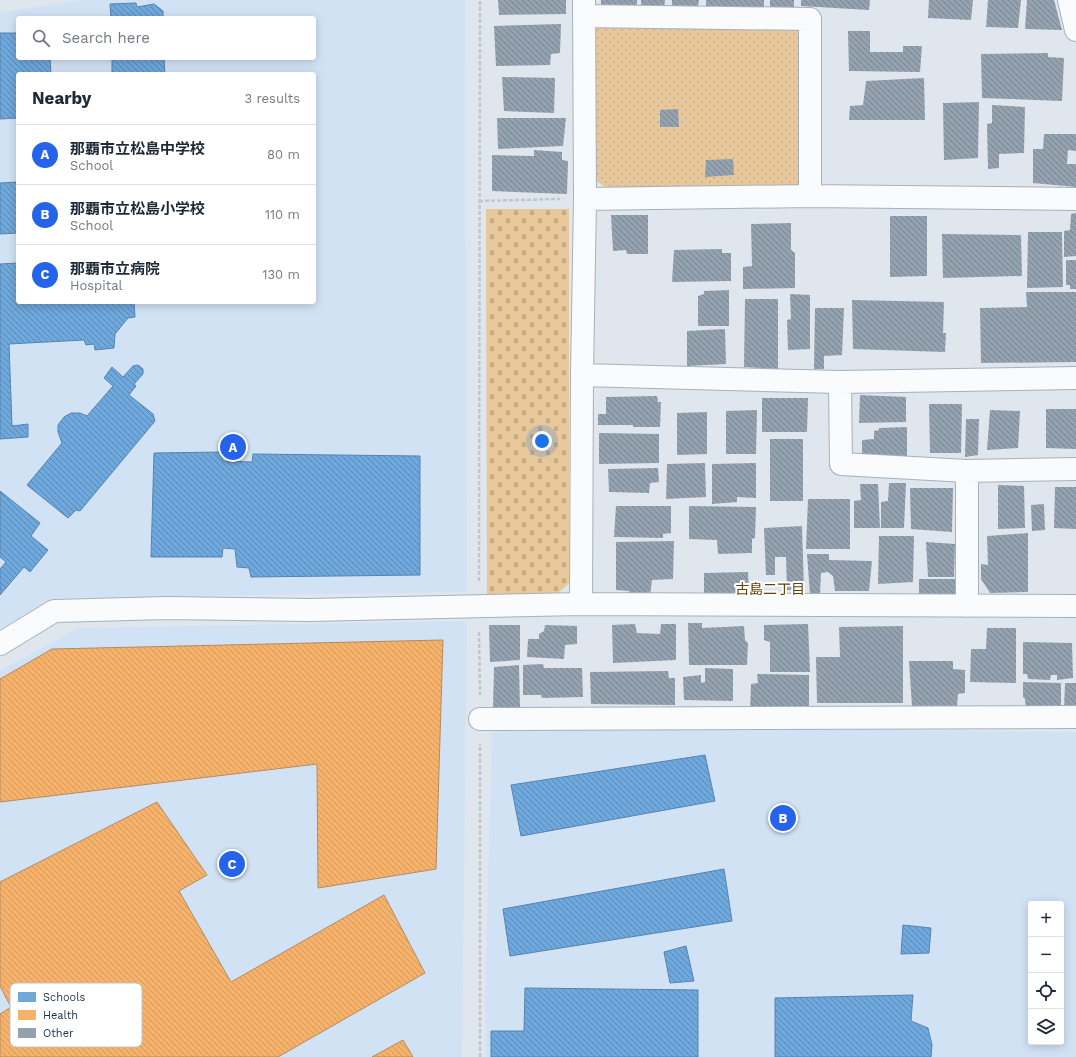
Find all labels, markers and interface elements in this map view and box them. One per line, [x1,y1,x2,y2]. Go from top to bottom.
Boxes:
search box [16,16,316,60]
icon: search [30,27,52,49]
text: Search here [62,29,150,47]
text: Nearby [32,88,91,108]
text: 3 results [245,91,300,106]
text: 那覇市立松島中学校 [70,140,205,158]
text: A [41,147,49,162]
text: 80 m [267,147,300,162]
text: School [70,158,113,173]
text: 那覇市立松島小学校 [70,200,205,218]
text: B [41,207,49,222]
text: 110 m [265,207,300,222]
text: School [70,218,113,233]
text: 那覇市立病院 [70,260,160,278]
text: C [41,267,49,282]
text: 130 m [262,267,300,282]
text: Hospital [70,278,122,293]
your location [532,431,552,451]
pin: A [220,432,246,462]
district label: 古島二丁目 [735,581,805,597]
pin: B [770,803,796,833]
pin: C [219,849,245,879]
map controls [1028,901,1064,1045]
button: + [1028,901,1064,937]
button: − [1028,937,1064,973]
button: locate [1028,973,1064,1009]
legend [10,983,142,1047]
text: Schools [43,991,86,1004]
text: Health [43,1009,78,1022]
button: layers [1028,1009,1064,1045]
text: Other [43,1027,74,1040]

